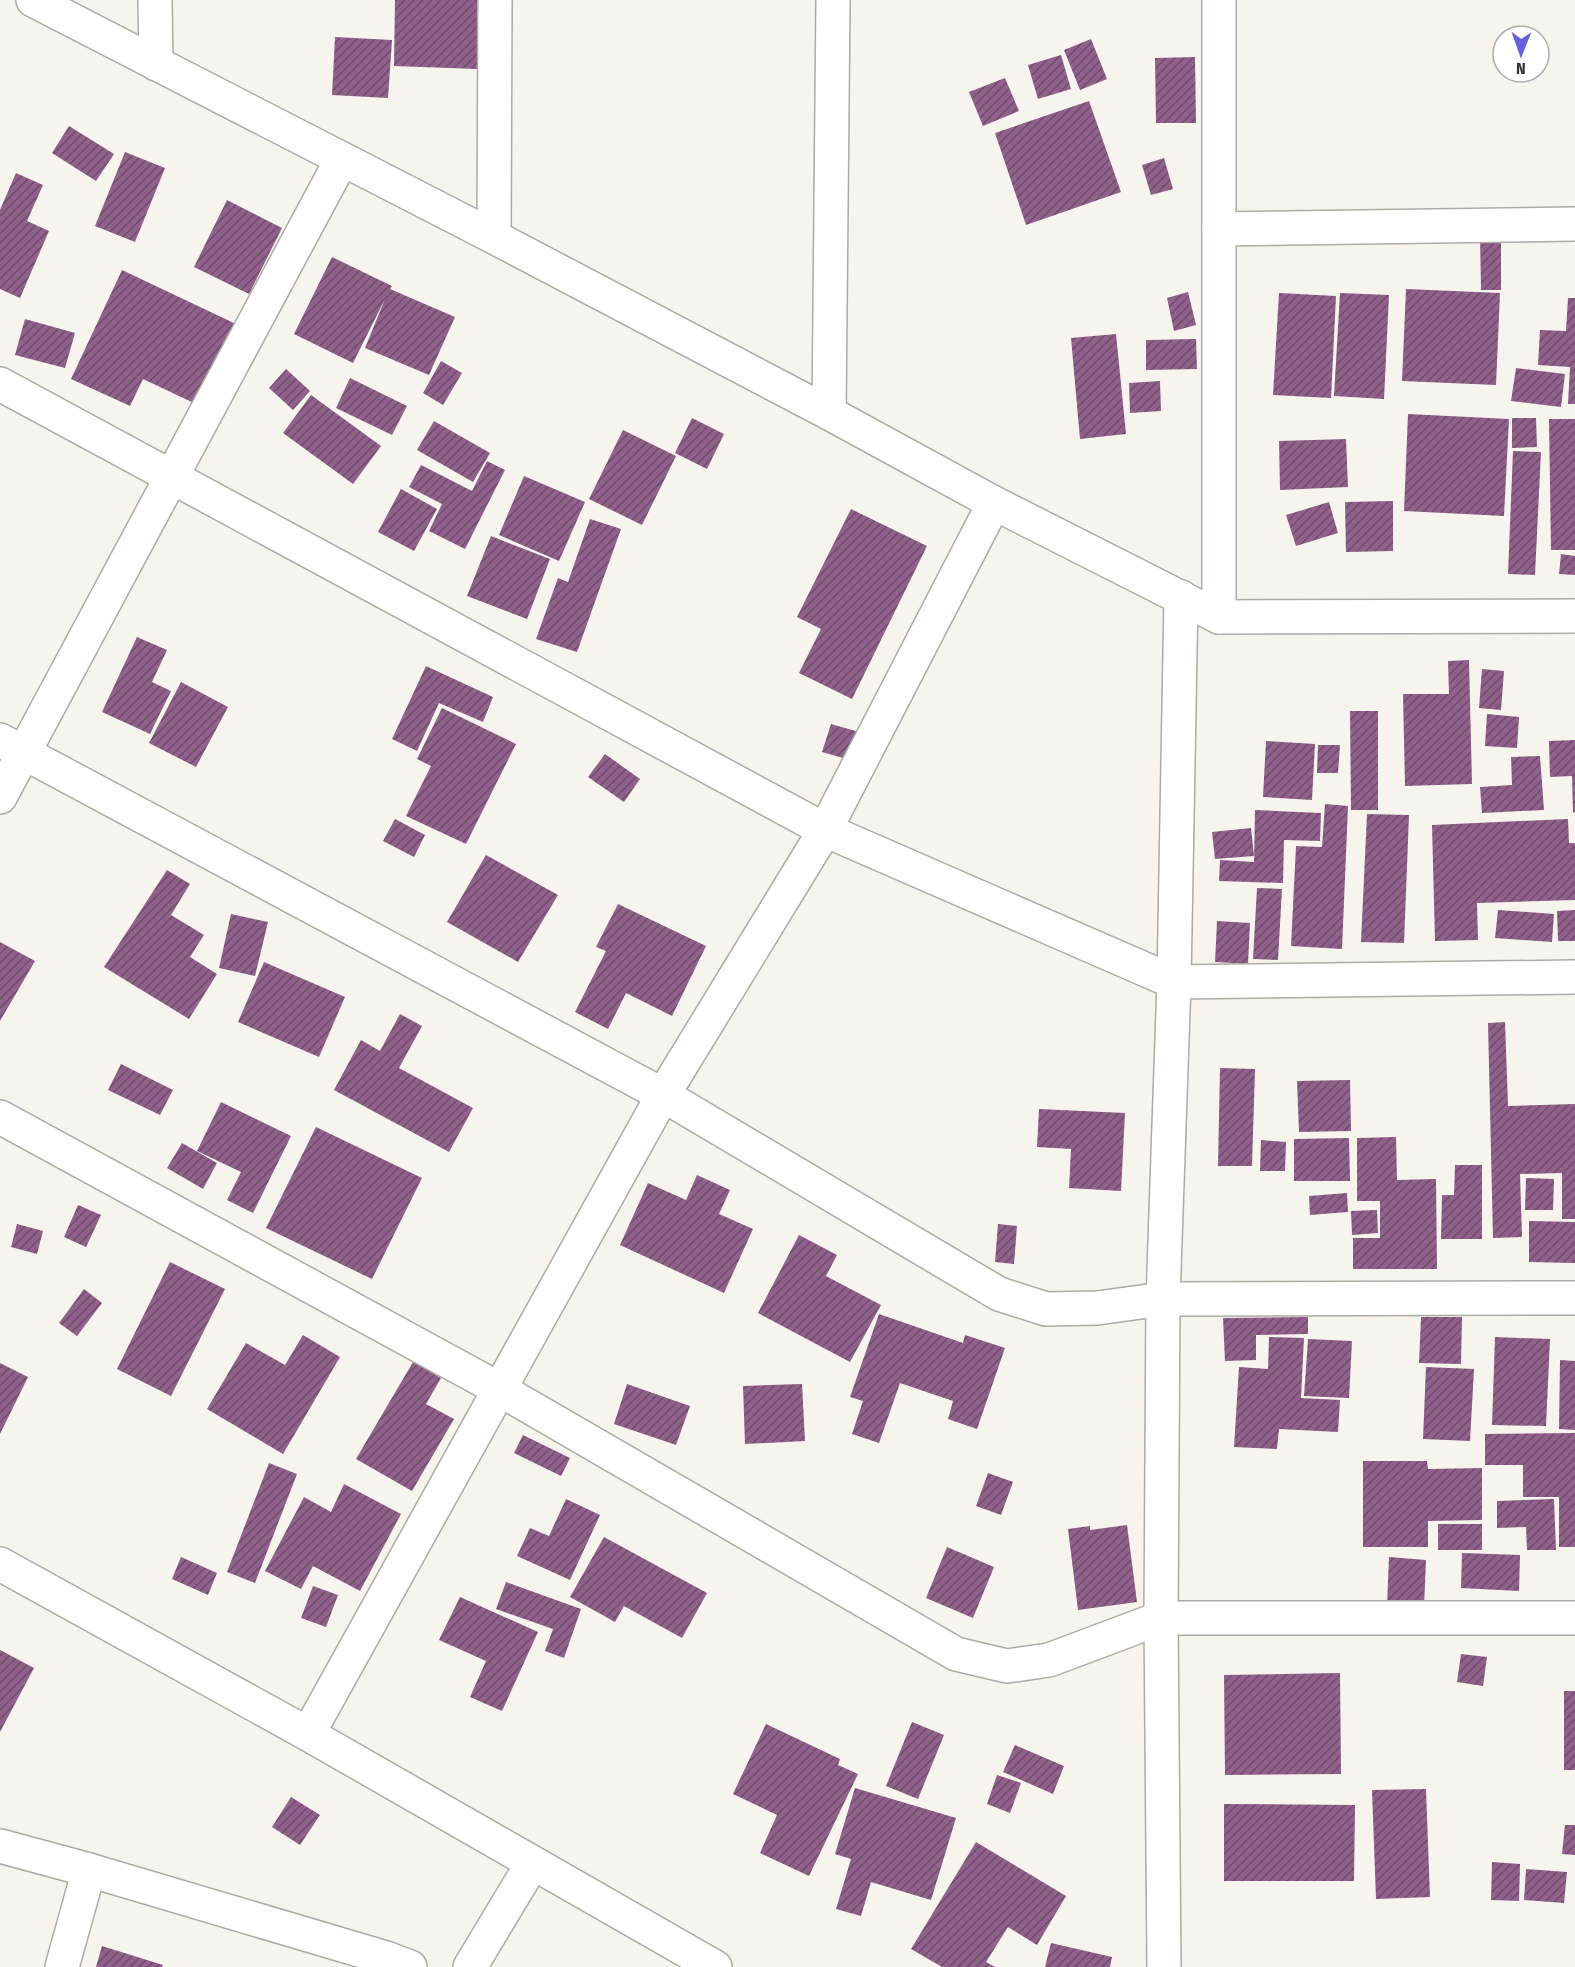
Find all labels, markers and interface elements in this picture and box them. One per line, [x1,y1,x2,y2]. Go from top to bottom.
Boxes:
north arrow [1491,24,1551,84]
text: N [1516,59,1526,78]

